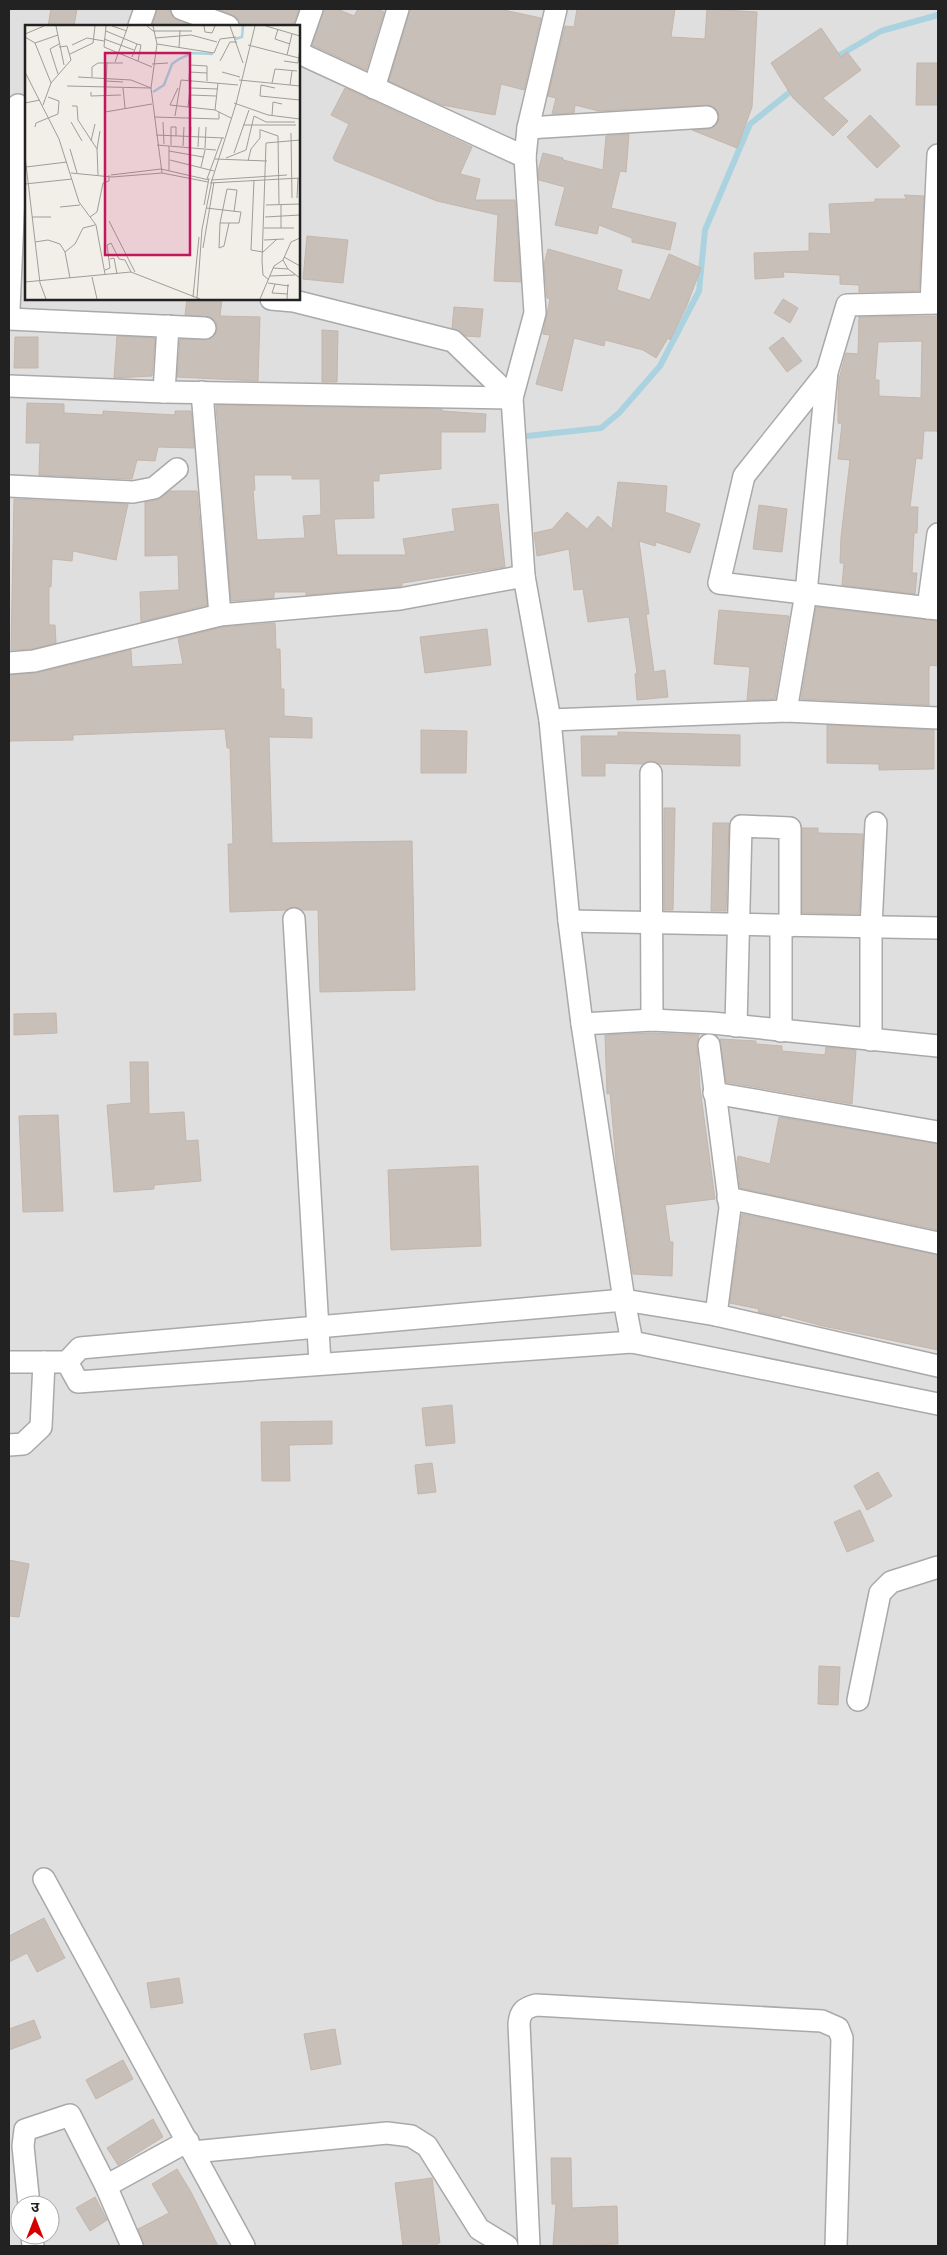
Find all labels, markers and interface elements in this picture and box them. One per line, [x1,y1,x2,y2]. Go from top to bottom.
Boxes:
inset map [25,25,300,300]
north arrow [10,2195,60,2245]
text: उ [31,2197,40,2216]

